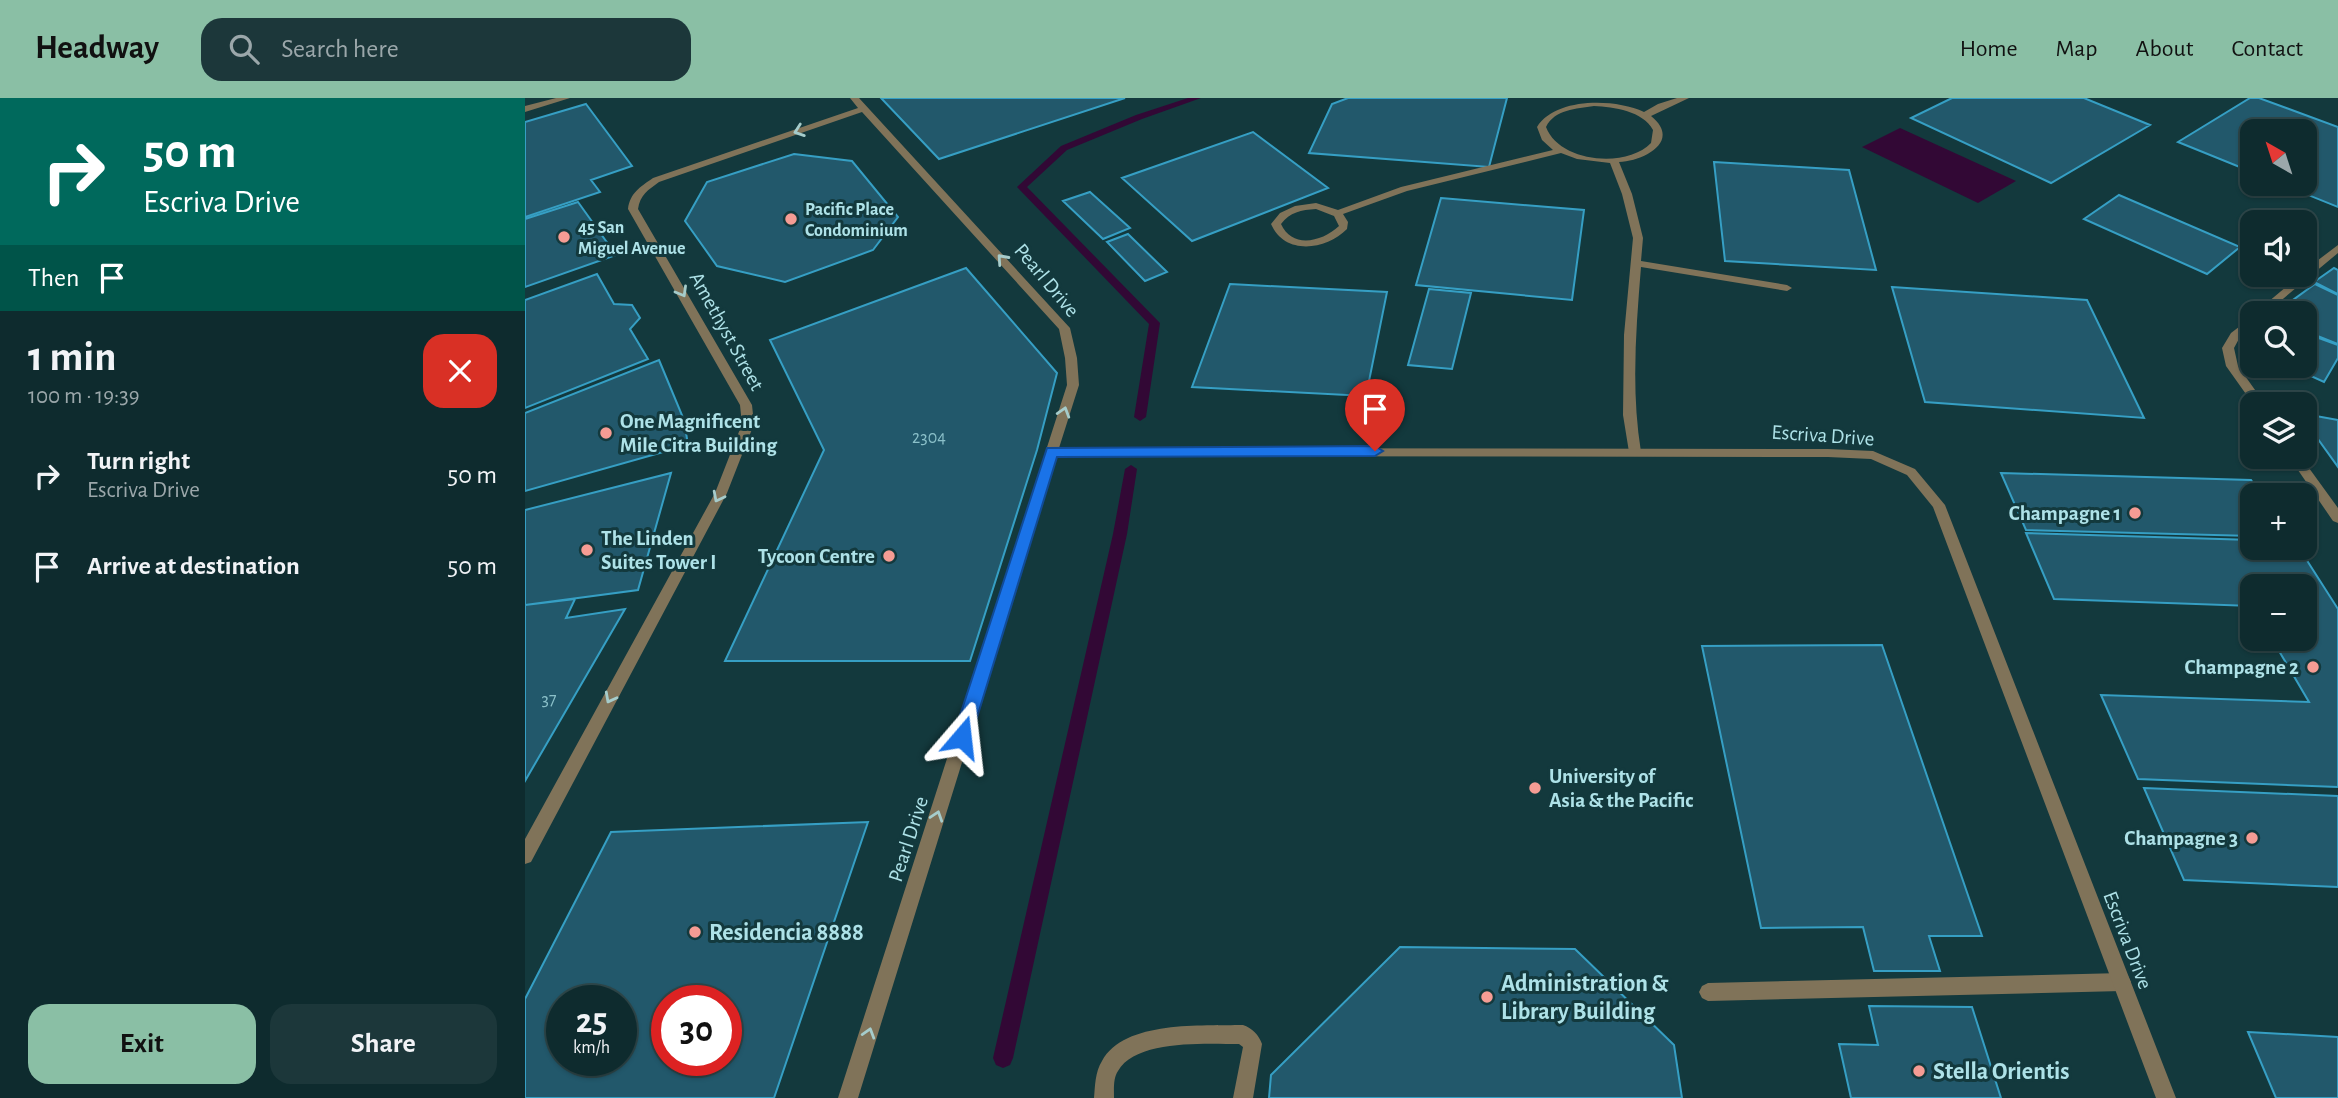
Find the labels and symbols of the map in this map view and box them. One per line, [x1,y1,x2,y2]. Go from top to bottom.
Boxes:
north arrow [2240,119,2317,196]
one-way arrow [793,123,805,137]
place label: Pacific Place Condominium [805,201,908,240]
marker: Pacific Place Condominium [783,211,799,227]
place label: 45 San Miguel Avenue [578,219,685,258]
marker: 45 San Miguel Avenue [556,229,572,245]
street label: Pearl Drive [1010,240,1083,321]
one-way arrow [998,254,1011,267]
street label: Amethyst Street [685,268,768,394]
one-way arrow [674,285,687,298]
pin [1345,379,1405,451]
one-way arrow [1056,406,1071,418]
place label: One Magnificent Mile Citra Building [620,411,777,456]
street label: Escriva Drive [1771,421,1875,450]
marker: One Magnificent Mile Citra Building [598,425,614,441]
house number: 2304 [912,429,946,447]
one-way arrow [713,490,727,502]
place label: Champagne 1 [2009,503,2121,524]
marker: Champagne 1 [2127,505,2143,521]
place label: The Linden Suites Tower I [601,528,716,573]
marker: The Linden Suites Tower I [579,542,595,558]
place label: Tycoon Centre [758,546,875,567]
marker: Tycoon Centre [881,548,897,564]
place label: Champagne 2 [2184,657,2299,678]
marker: Champagne 2 [2305,659,2321,675]
one-way arrow [605,690,619,703]
house number: 37 [542,691,556,709]
position arrow [925,700,999,774]
place label: University of Asia & the Pacific [1549,766,1693,811]
marker: University of Asia & the Pacific [1527,780,1543,796]
street label: Pearl Drive [885,794,932,884]
one-way arrow [929,810,944,822]
place label: Champagne 3 [2124,828,2238,849]
marker: Champagne 3 [2244,830,2260,846]
street label: Escriva Drive [2099,888,2156,992]
place label: Residencia 8888 [709,921,864,945]
marker: Residencia 8888 [687,924,703,940]
place label: Administration & Library Building [1501,972,1669,1024]
speed limit sign: 30 [651,985,742,1076]
marker: Administration & Library Building [1479,989,1495,1005]
one-way arrow [861,1027,875,1040]
place label: Stella Orientis [1933,1060,2070,1084]
marker: Stella Orientis [1911,1063,1927,1079]

